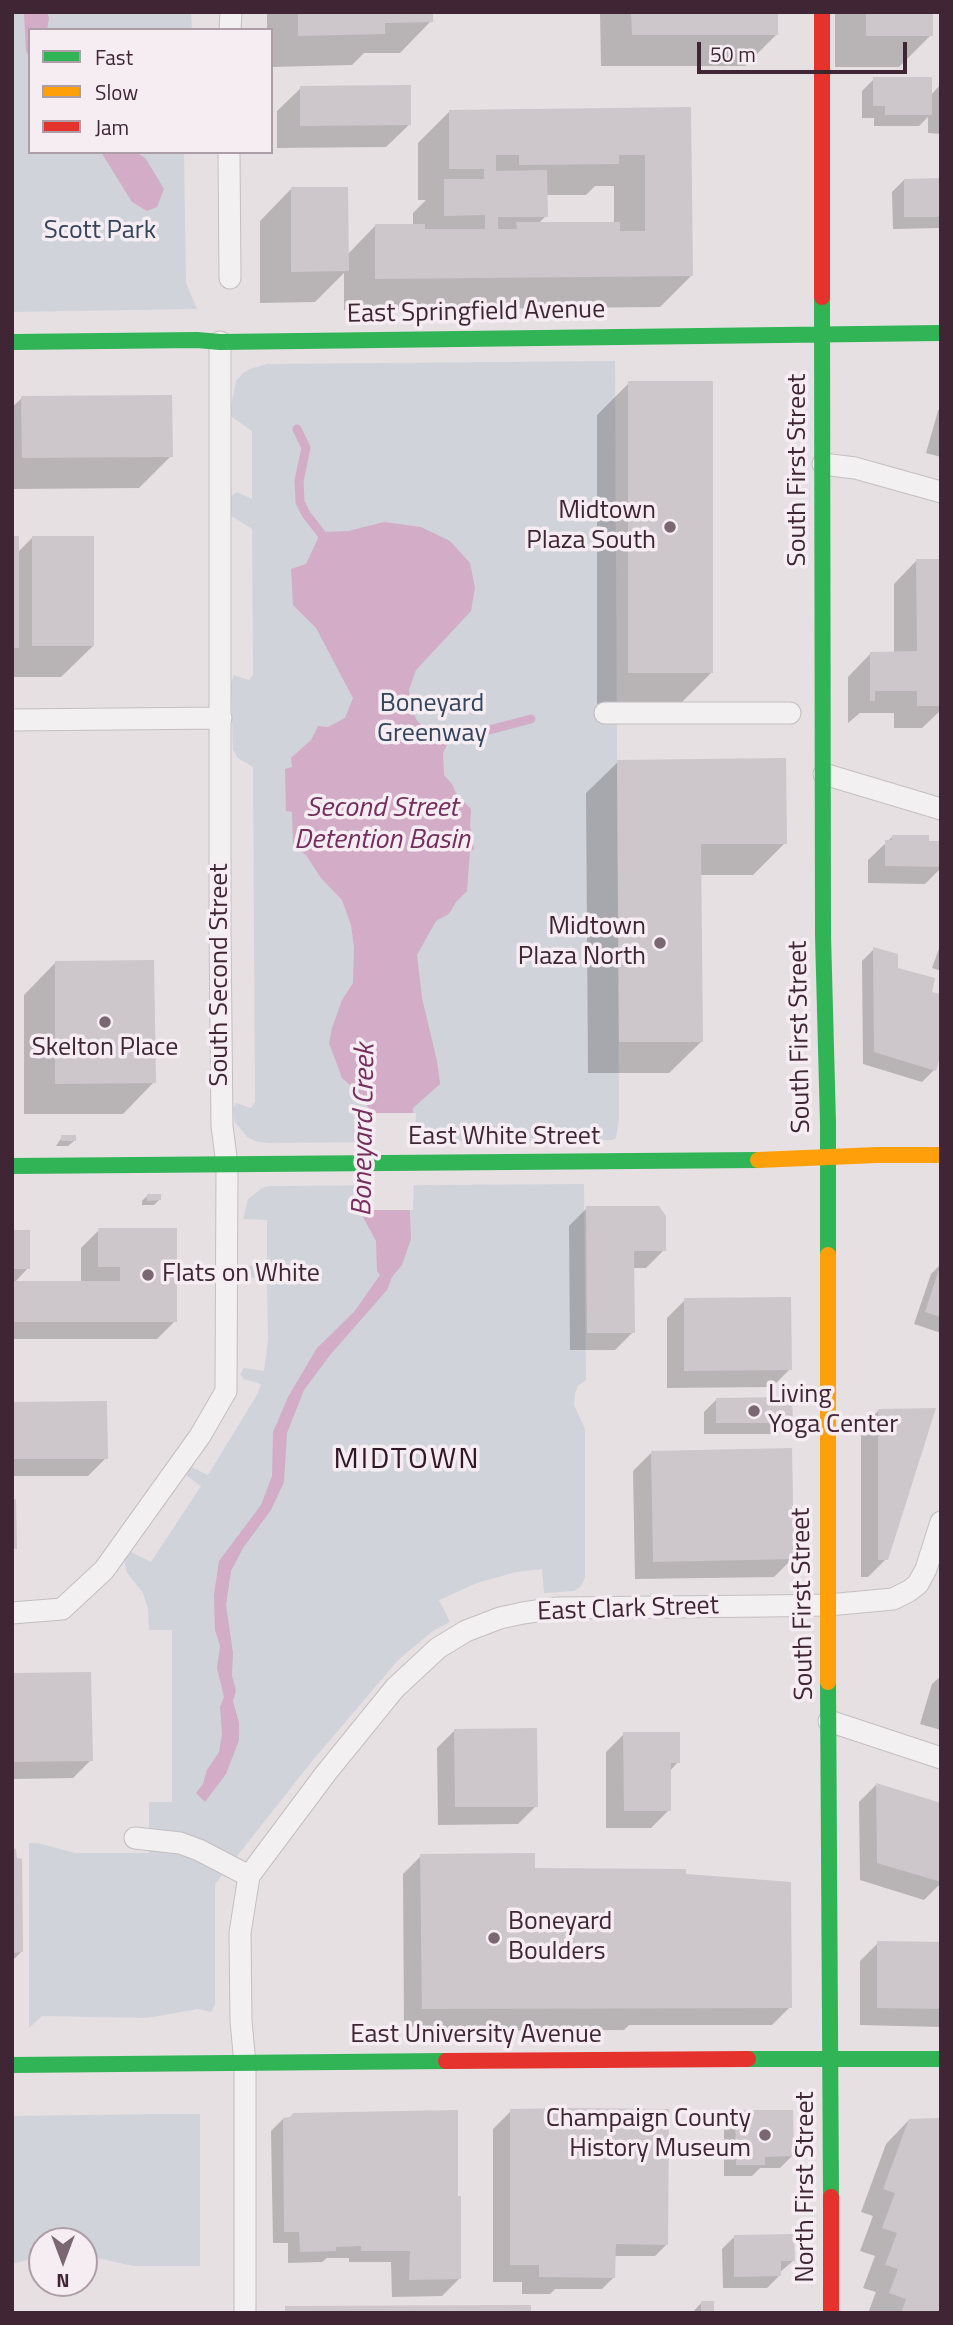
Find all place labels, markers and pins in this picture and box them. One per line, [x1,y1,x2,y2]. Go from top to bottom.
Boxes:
place label: Midtown Plaza South [526,496,656,558]
marker: Midtown Plaza South [662,519,678,535]
place label: Midtown Plaza North [518,912,646,974]
marker: Midtown Plaza North [652,935,668,951]
marker: Skelton Place [97,1014,113,1030]
place label: Skelton Place [32,1033,178,1065]
place label: Flats on White [162,1259,320,1291]
marker: Flats on White [140,1267,156,1283]
place label: Living Yoga Center [768,1380,898,1442]
marker: Living Yoga Center [746,1403,762,1419]
place label: Boneyard Boulders [508,1907,612,1968]
marker: Boneyard Boulders [486,1930,502,1946]
place label: Champaign County History Museum [546,2104,751,2166]
marker: Champaign County History Museum [757,2127,773,2143]

